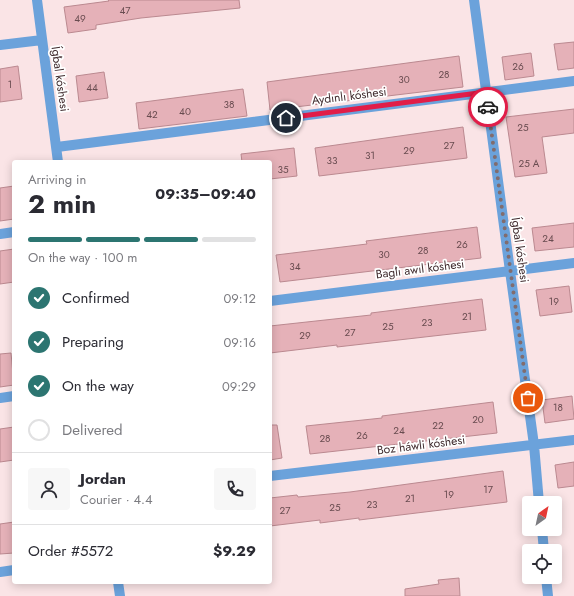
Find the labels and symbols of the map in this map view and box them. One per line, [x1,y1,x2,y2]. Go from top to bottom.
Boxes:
house number: 47 [119,3,131,18]
house number: 49 [74,11,86,26]
street label: Íǵbal kóshesi [47,45,73,113]
house number: 26 [512,59,524,74]
house number: 28 [438,67,450,82]
house number: 30 [398,72,410,87]
house number: 1 [8,77,12,92]
house number: 44 [86,80,98,95]
street label: Aydınlı kóshesi [311,82,387,110]
courier [468,87,508,127]
house number: 38 [224,97,234,112]
pin [269,101,303,135]
house number: 40 [179,104,191,119]
house number: 42 [146,107,158,122]
house number: 25 [517,120,529,135]
house number: 27 [444,138,455,153]
house number: 29 [403,143,415,158]
house number: 31 [365,148,375,163]
house number: 33 [327,153,338,168]
house number: 25 А [519,156,540,171]
house number: 35 [277,162,289,177]
street label: Íǵbal kóshesi [507,216,533,284]
house number: 24 [542,231,554,246]
house number: 26 [456,237,468,252]
house number: 28 [417,243,429,258]
house number: 30 [378,247,390,262]
street label: Baǵlı awıl kóshesi [375,255,465,283]
house number: 34 [289,259,301,274]
house number: 19 [549,294,559,309]
house number: 21 [462,309,472,324]
house number: 23 [421,315,433,330]
house number: 25 [382,319,394,334]
house number: 27 [345,325,356,340]
house number: 29 [299,328,311,343]
pin [511,381,545,415]
house number: 18 [553,400,563,415]
house number: 20 [472,412,484,427]
house number: 22 [432,418,444,433]
house number: 24 [393,423,405,438]
house number: 26 [356,428,368,443]
house number: 28 [319,431,331,446]
street label: Boz háwli kóshesi [376,431,466,459]
house number: 17 [483,482,494,497]
house number: 19 [444,487,454,502]
house number: 21 [405,491,415,506]
north arrow [522,496,562,536]
house number: 23 [366,497,378,512]
house number: 25 [329,500,341,515]
house number: 27 [280,503,291,518]

